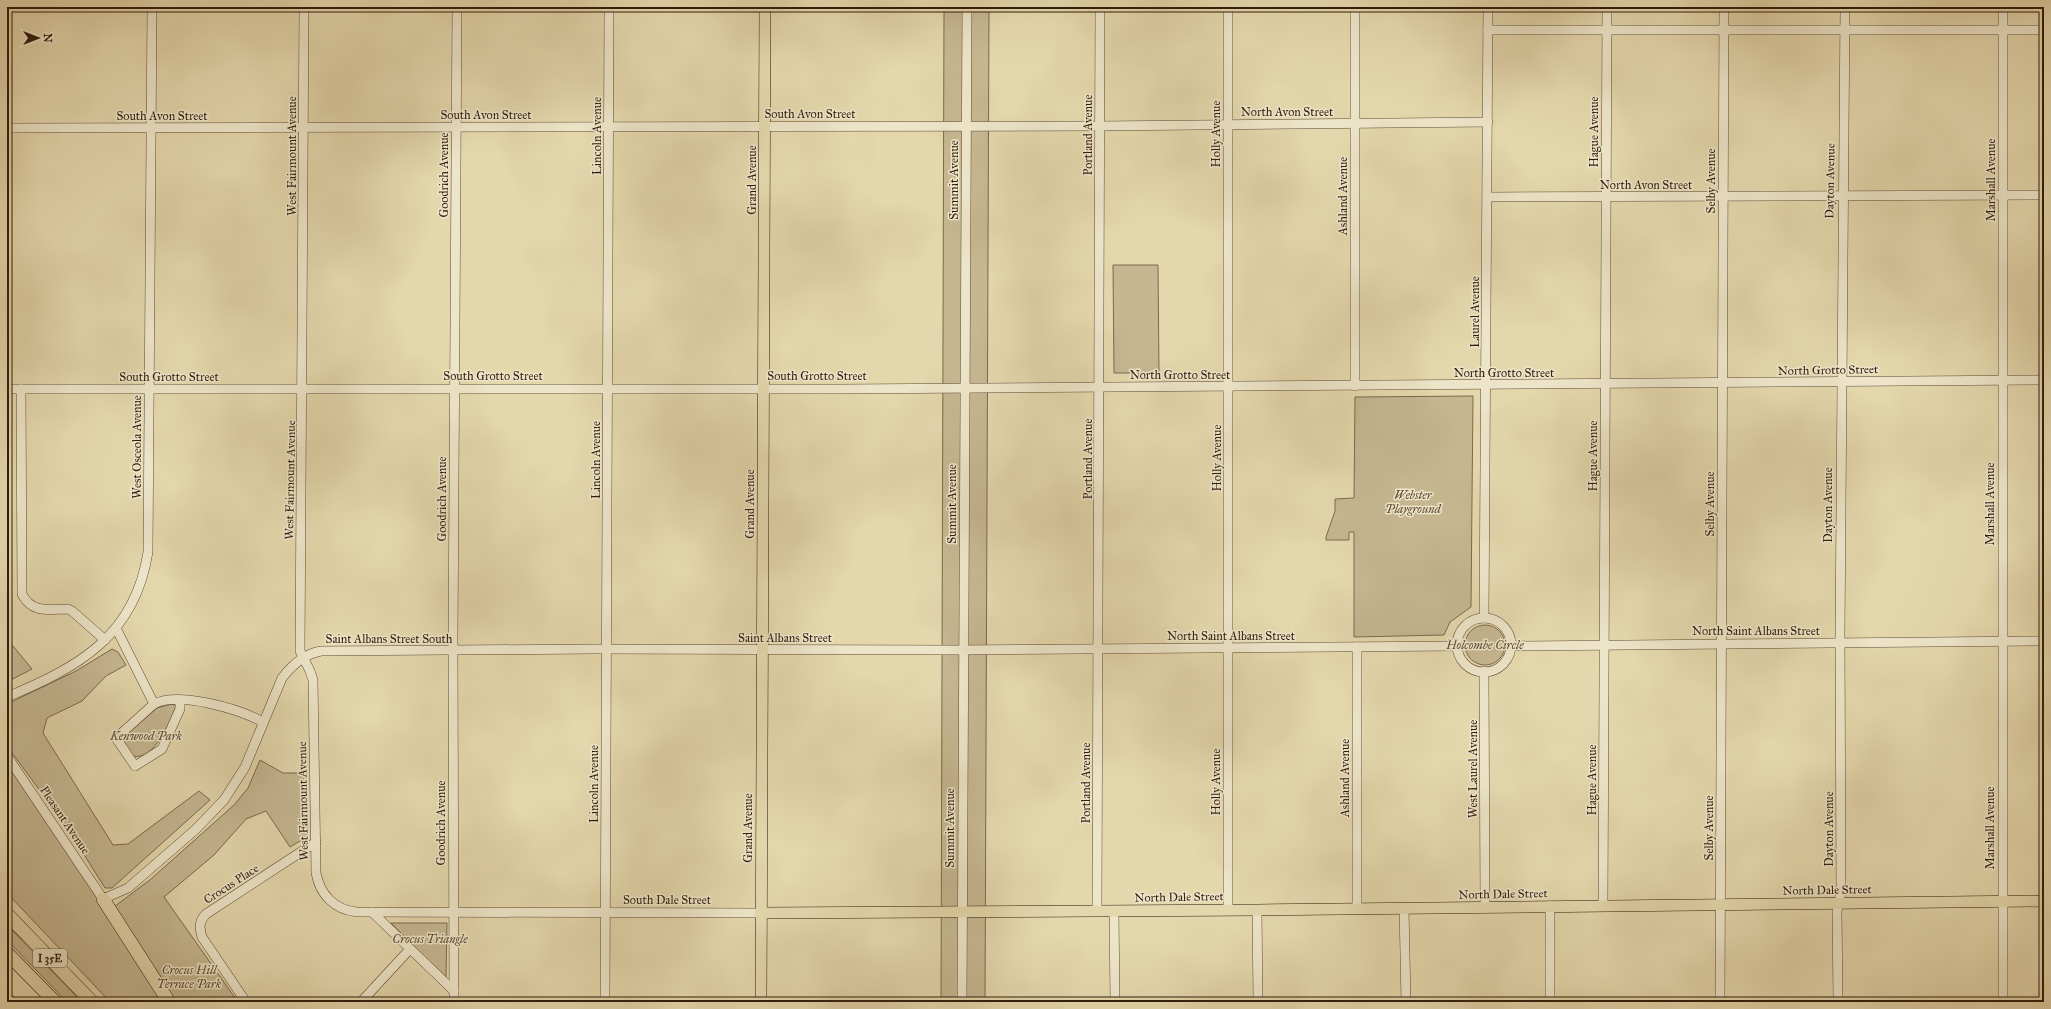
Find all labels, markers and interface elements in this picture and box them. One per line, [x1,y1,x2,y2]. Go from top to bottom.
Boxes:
north arrow [18,18,58,58]
text: N [41,33,54,43]
street label: Portland Avenue [1081,95,1095,175]
street label: West Fairmount Avenue [285,96,299,216]
street label: Hague Avenue [1587,96,1602,168]
street label: Lincoln Avenue [590,97,604,175]
street label: Holly Avenue [1209,101,1223,167]
street label: North Avon Street [1241,105,1334,119]
street label: South Avon Street [764,107,856,121]
street label: South Avon Street [440,108,532,122]
street label: South Avon Street [116,109,208,123]
street label: Goodrich Avenue [437,132,451,218]
street label: Marshall Avenue [1984,138,1998,222]
street label: Summit Avenue [947,140,961,220]
street label: Dayton Avenue [1822,143,1838,219]
street label: Grand Avenue [745,145,759,215]
street label: Selby Avenue [1704,148,1718,214]
street label: Ashland Avenue [1336,157,1350,236]
street label: North Avon Street [1600,178,1693,192]
street label: Laurel Avenue [1468,276,1482,348]
street label: North Grotto Street [1778,362,1879,378]
street label: North Grotto Street [1454,366,1555,380]
street label: North Grotto Street [1130,368,1231,382]
street label: South Grotto Street [443,369,543,383]
street label: South Grotto Street [767,369,867,383]
street label: South Grotto Street [119,370,219,384]
street label: West Osceola Avenue [130,395,144,499]
street label: Portland Avenue [1081,419,1095,499]
street label: West Fairmount Avenue [282,420,298,540]
street label: Hague Avenue [1586,420,1601,492]
street label: Lincoln Avenue [589,421,603,499]
street label: Holly Avenue [1210,425,1224,491]
street label: Goodrich Avenue [435,456,449,542]
street label: Marshall Avenue [1983,462,1997,546]
street label: Summit Avenue [945,464,959,544]
street label: Dayton Avenue [1821,467,1835,543]
street label: Grand Avenue [743,469,757,539]
street label: Selby Avenue [1703,471,1717,537]
park label: Webster Playground [1385,488,1441,516]
street label: North Saint Albans Street [1692,624,1821,638]
street label: North Saint Albans Street [1167,629,1296,643]
street label: Saint Albans Street [738,631,833,645]
street label: Saint Albans Street South [326,632,453,646]
park label: Holcombe Circle [1445,638,1524,652]
street label: West Laurel Avenue [1466,720,1480,818]
park label: Kenwood Park [109,729,182,743]
street label: Ashland Avenue [1338,739,1352,818]
street label: West Fairmount Avenue [295,741,311,861]
street label: Portland Avenue [1079,743,1093,823]
street label: Hague Avenue [1585,744,1600,816]
street label: Lincoln Avenue [587,745,601,823]
street label: Holly Avenue [1209,749,1223,815]
street label: Goodrich Avenue [434,780,448,866]
street label: Pleasant Avenue [37,783,93,857]
street label: Marshall Avenue [1983,786,1997,870]
street label: Summit Avenue [943,788,957,868]
street label: Dayton Avenue [1822,791,1836,867]
street label: Grand Avenue [741,793,755,863]
street label: Selby Avenue [1702,795,1716,861]
street label: Crocus Place [201,861,261,907]
street label: North Dale Street [1782,882,1872,898]
street label: North Dale Street [1458,886,1548,902]
street label: North Dale Street [1134,889,1224,905]
street label: South Dale Street [623,893,712,907]
park label: Crocus Triangle [392,932,468,946]
road number: I 35E [33,949,67,967]
park label: Crocus Hill Terrace Park [157,963,222,991]

